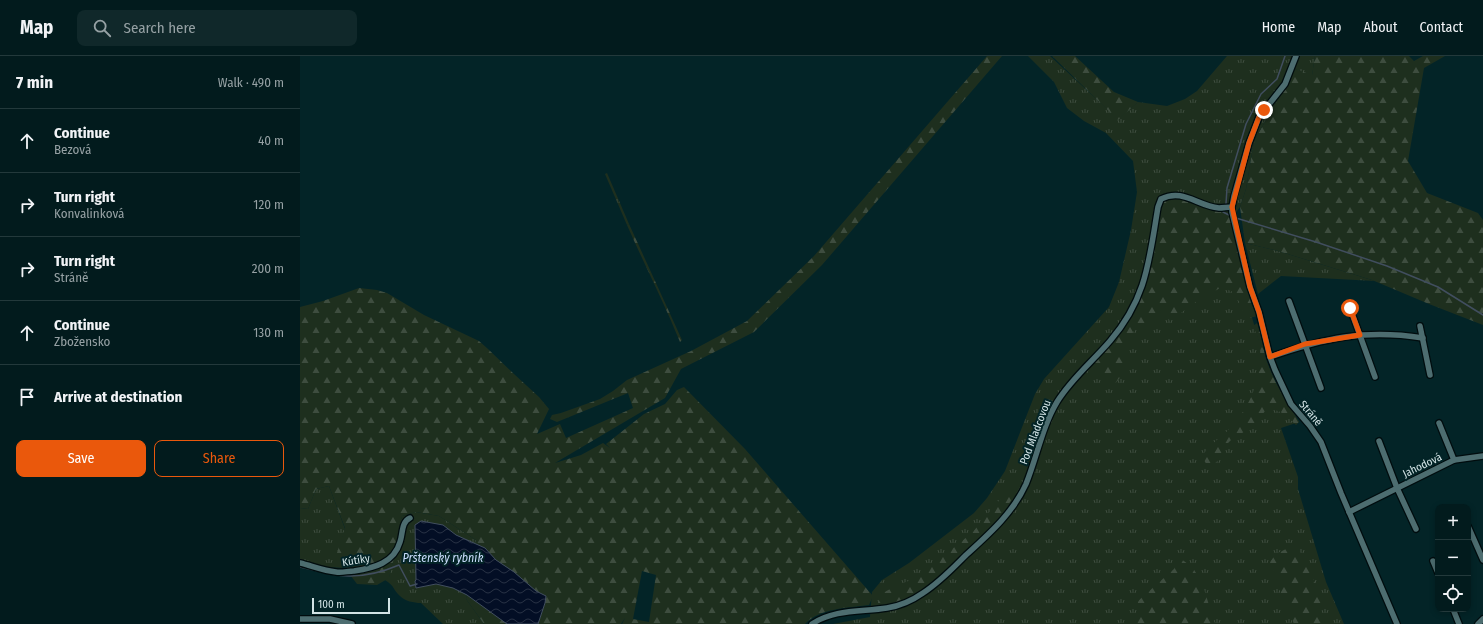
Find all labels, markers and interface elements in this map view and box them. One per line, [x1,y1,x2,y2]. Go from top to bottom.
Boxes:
search box [77,10,357,46]
text: Map [20,16,53,39]
icon: search [91,17,113,39]
text: Search here [123,19,196,37]
text: Home [1262,19,1295,36]
text: Map [1317,19,1341,36]
text: About [1363,19,1398,36]
text: Contact [1420,19,1463,36]
text: 7 min [16,72,53,93]
text: Walk · 490 m [218,75,284,90]
route end [1255,101,1273,119]
text: Continue [54,124,110,142]
icon: ahead [16,130,38,152]
text: 40 m [258,133,284,148]
text: Bezová [54,142,91,157]
text: Turn right [54,188,115,206]
icon: right [16,194,38,216]
text: 120 m [253,197,284,212]
text: Konvalinková [54,206,124,221]
text: Turn right [54,252,115,270]
icon: right [16,258,38,280]
text: 200 m [252,261,284,276]
text: Stráně [54,270,88,285]
route start [1341,299,1359,317]
text: Continue [54,316,110,334]
icon: ahead [16,322,38,344]
text: 130 m [253,325,284,340]
text: Zbožensko [54,334,110,349]
icon: arrive [16,386,38,408]
text: Arrive at destination [54,388,182,406]
street label: Pod Mladcovou [1017,398,1054,466]
street label: Stráně [1296,398,1325,429]
button: Save [16,440,146,477]
button: Share [154,440,284,477]
street label: Jahodová [1401,450,1444,480]
map controls [1435,504,1471,612]
button: + [1435,504,1471,540]
button: − [1435,540,1471,576]
water label: Prštenský rybník [403,551,483,565]
street label: Kútíky [341,552,371,569]
button: locate [1435,576,1471,612]
scale bar [312,596,390,615]
text: 100 m [318,598,345,611]

